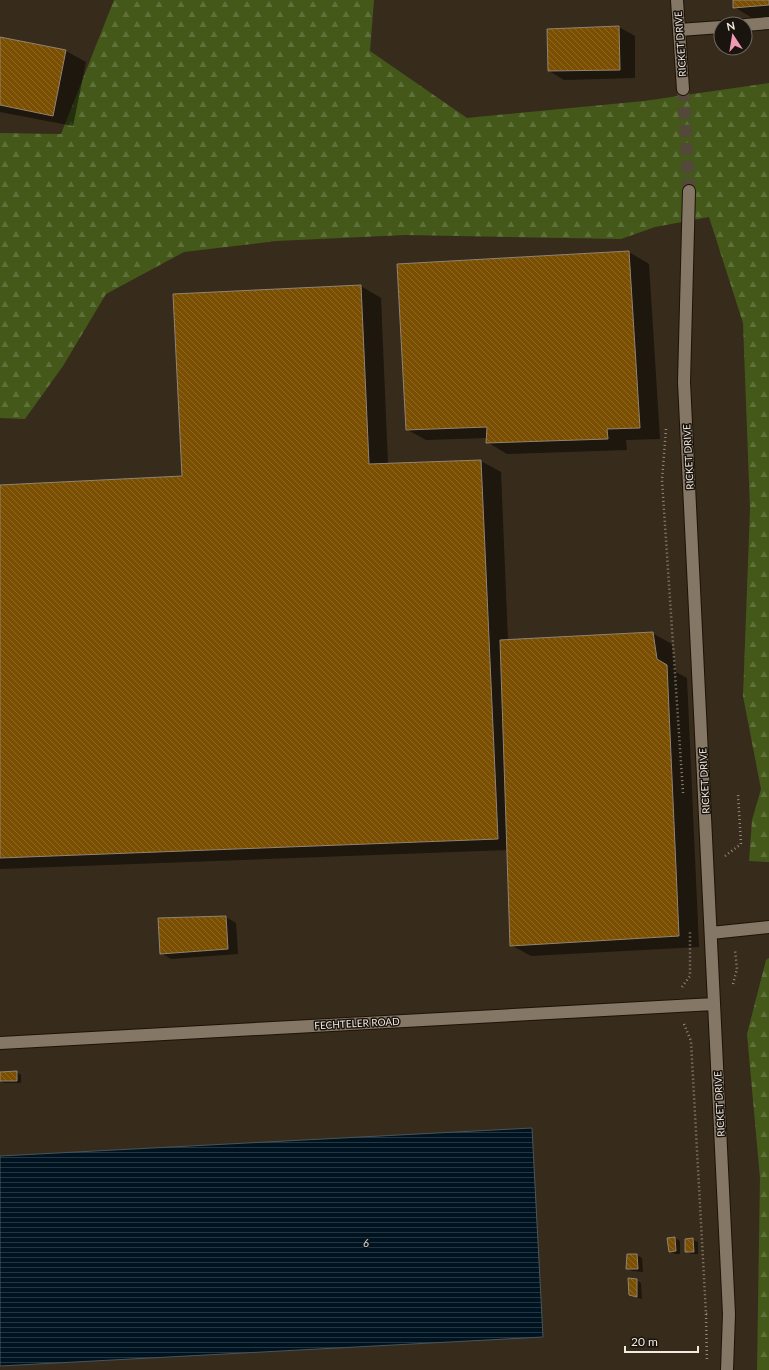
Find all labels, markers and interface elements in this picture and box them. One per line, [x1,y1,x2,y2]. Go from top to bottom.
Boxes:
street label: RICKET DRIVE [672,11,688,77]
north arrow [713,16,753,56]
text: N [725,18,736,33]
street label: RICKET DRIVE [680,424,696,490]
street label: RICKET DRIVE [696,748,712,814]
street label: FECHTELER ROAD [314,1015,400,1031]
street label: RICKET DRIVE [711,1071,727,1137]
water label: 6 [363,1236,369,1249]
scale bar [625,1328,698,1354]
text: 20 m [631,1334,658,1349]

